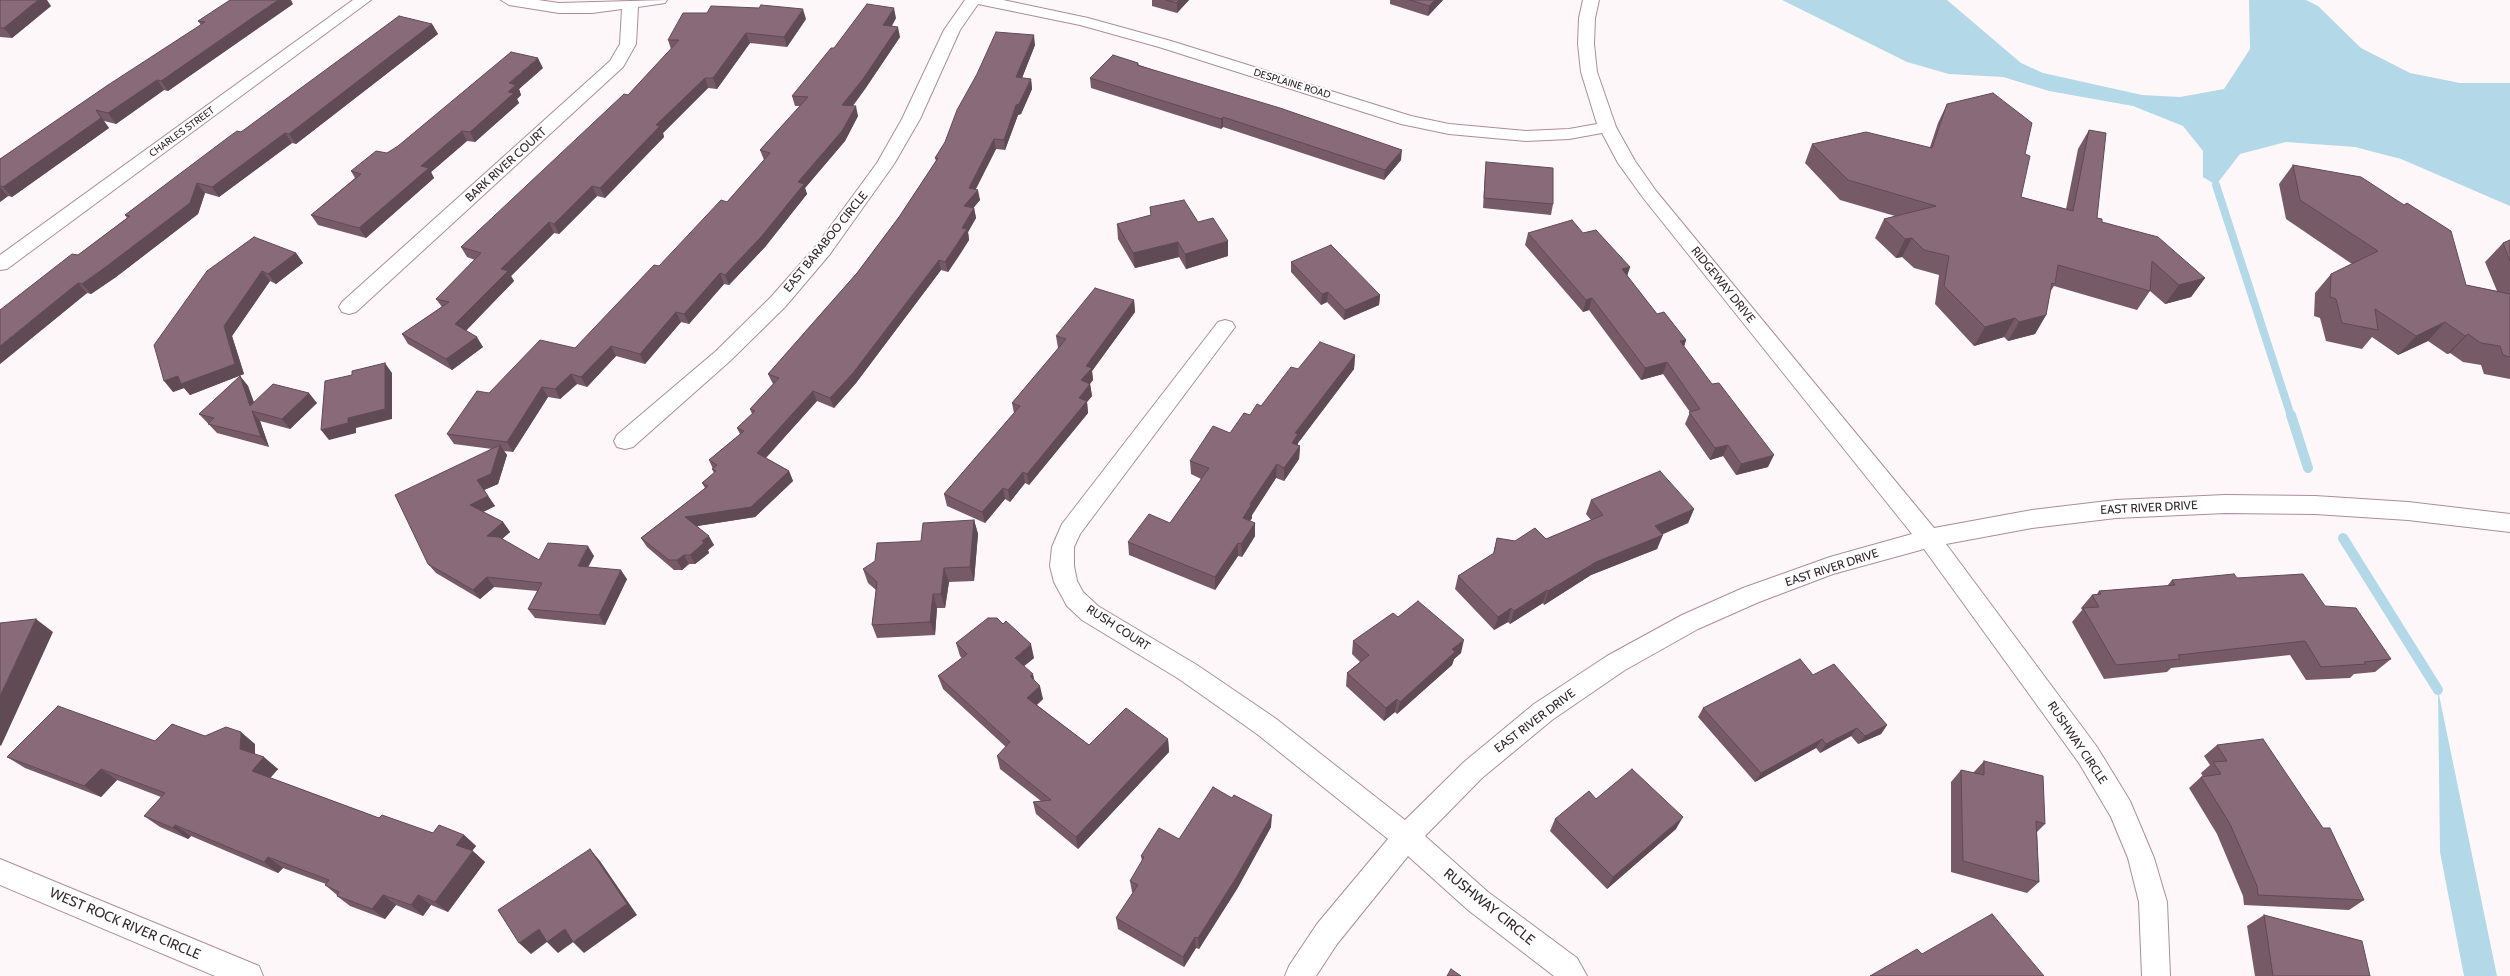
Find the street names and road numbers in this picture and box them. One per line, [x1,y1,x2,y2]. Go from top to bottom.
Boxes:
street label: DESPLAINE ROAD [1252,67,1332,101]
street label: CHARLES STREET [147,104,217,160]
street label: BARK RIVER COURT [462,125,550,205]
street label: EAST BARABOO CIRCLE [781,189,871,295]
street label: RIDGEWAY DRIVE [1688,244,1758,326]
street label: EAST RIVER DRIVE [2100,498,2198,518]
street label: EAST RIVER DRIVE [1783,546,1881,590]
street label: RUSH COURT [1084,602,1152,654]
street label: EAST RIVER DRIVE [1492,686,1578,756]
street label: RUSHWAY CIRCLE [2044,699,2110,787]
street label: RUSHWAY CIRCLE [1440,865,1538,949]
street label: WEST ROCK RIVER CIRCLE [47,884,203,964]

